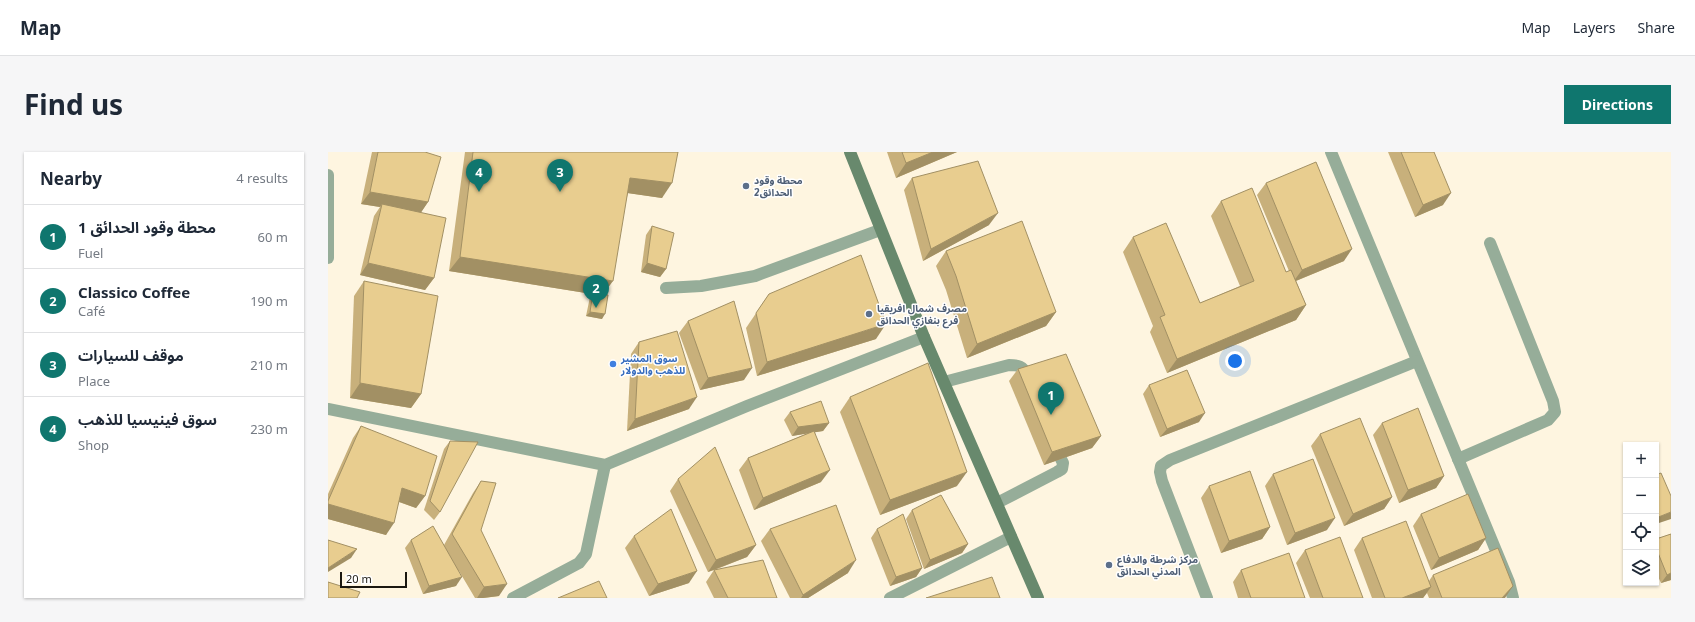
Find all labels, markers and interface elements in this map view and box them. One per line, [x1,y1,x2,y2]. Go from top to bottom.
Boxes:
text: Map [20,15,61,41]
text: Map [1522,18,1551,37]
text: Layers [1573,18,1615,37]
text: Share [1637,18,1675,37]
text: Find us [24,85,123,123]
button: Directions [1564,85,1671,124]
pin: 4 [466,159,492,192]
pin: 3 [547,159,573,192]
text: Nearby [40,167,102,190]
text: 4 results [236,169,288,187]
place label: محطة وقود الحدائق2 [754,173,803,199]
marker: محطة وقود الحدائق2 [741,181,751,191]
text: محطة وقود الحدائق 1 [78,217,216,237]
text: 1 [49,228,57,246]
text: 60 m [258,228,288,246]
text: Fuel [78,244,103,262]
pin: 2 [583,275,609,308]
text: Classico Coffee [78,282,190,302]
text: 2 [49,292,57,310]
text: 190 m [250,292,288,310]
place label: مصرف شمال افريقيا فرع بنغازي الحدائق [877,301,967,329]
text: Café [78,302,105,320]
marker: مصرف شمال افريقيا فرع بنغازي الحدائق [864,309,874,319]
text: موقف للسيارات [78,345,184,365]
place label: سوق المشير للذهب والدولار [620,351,685,377]
your location [1225,351,1245,371]
text: 3 [49,356,57,374]
text: 210 m [250,356,288,374]
marker: سوق المشير للذهب والدولار [608,359,618,369]
text: Place [78,372,110,390]
pin: 1 [1038,382,1064,415]
text: سوق فينيسيا للذهب [78,409,217,429]
text: 4 [49,420,57,438]
text: 230 m [250,420,288,438]
text: Shop [78,436,109,454]
map controls [1623,442,1659,586]
button: + [1623,442,1659,478]
button: − [1623,478,1659,514]
button: locate [1623,514,1659,550]
button: layers [1623,550,1659,586]
place label: مركز شرطة والدفاع المدني الحدائق [1117,552,1198,580]
marker: مركز شرطة والدفاع المدني الحدائق [1104,560,1114,570]
scale bar [340,570,407,589]
text: 20 m [346,571,372,586]

